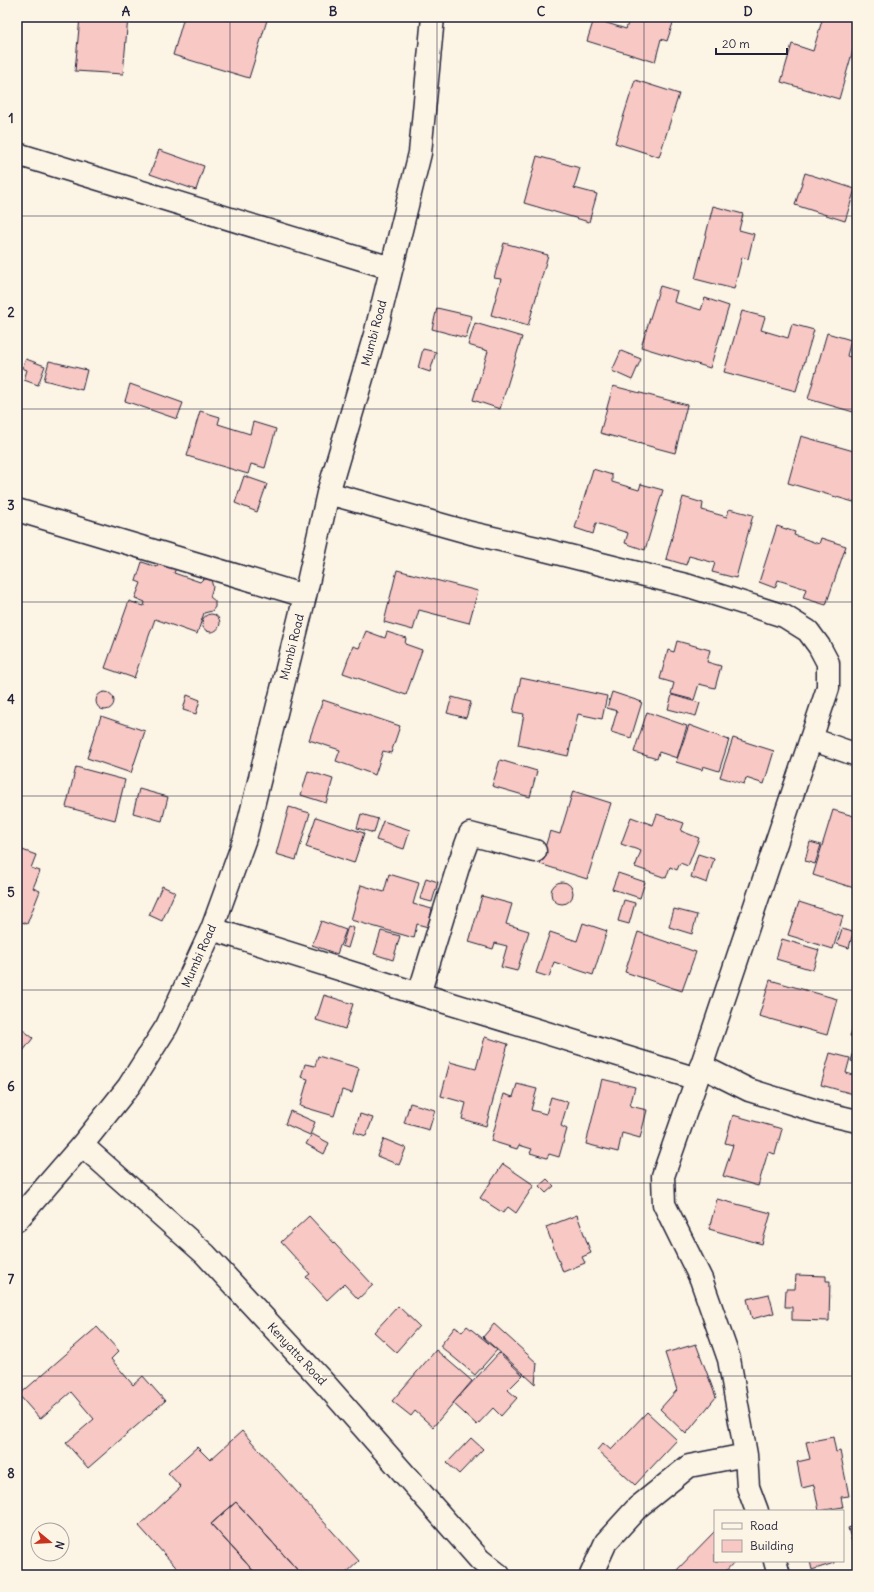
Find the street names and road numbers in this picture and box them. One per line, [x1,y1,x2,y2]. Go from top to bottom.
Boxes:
street label: Mumbi Road [358,298,389,367]
street label: Mumbi Road [276,612,307,681]
street label: Mumbi Road [178,922,219,990]
street label: Kenyatta Road [265,1319,330,1388]

